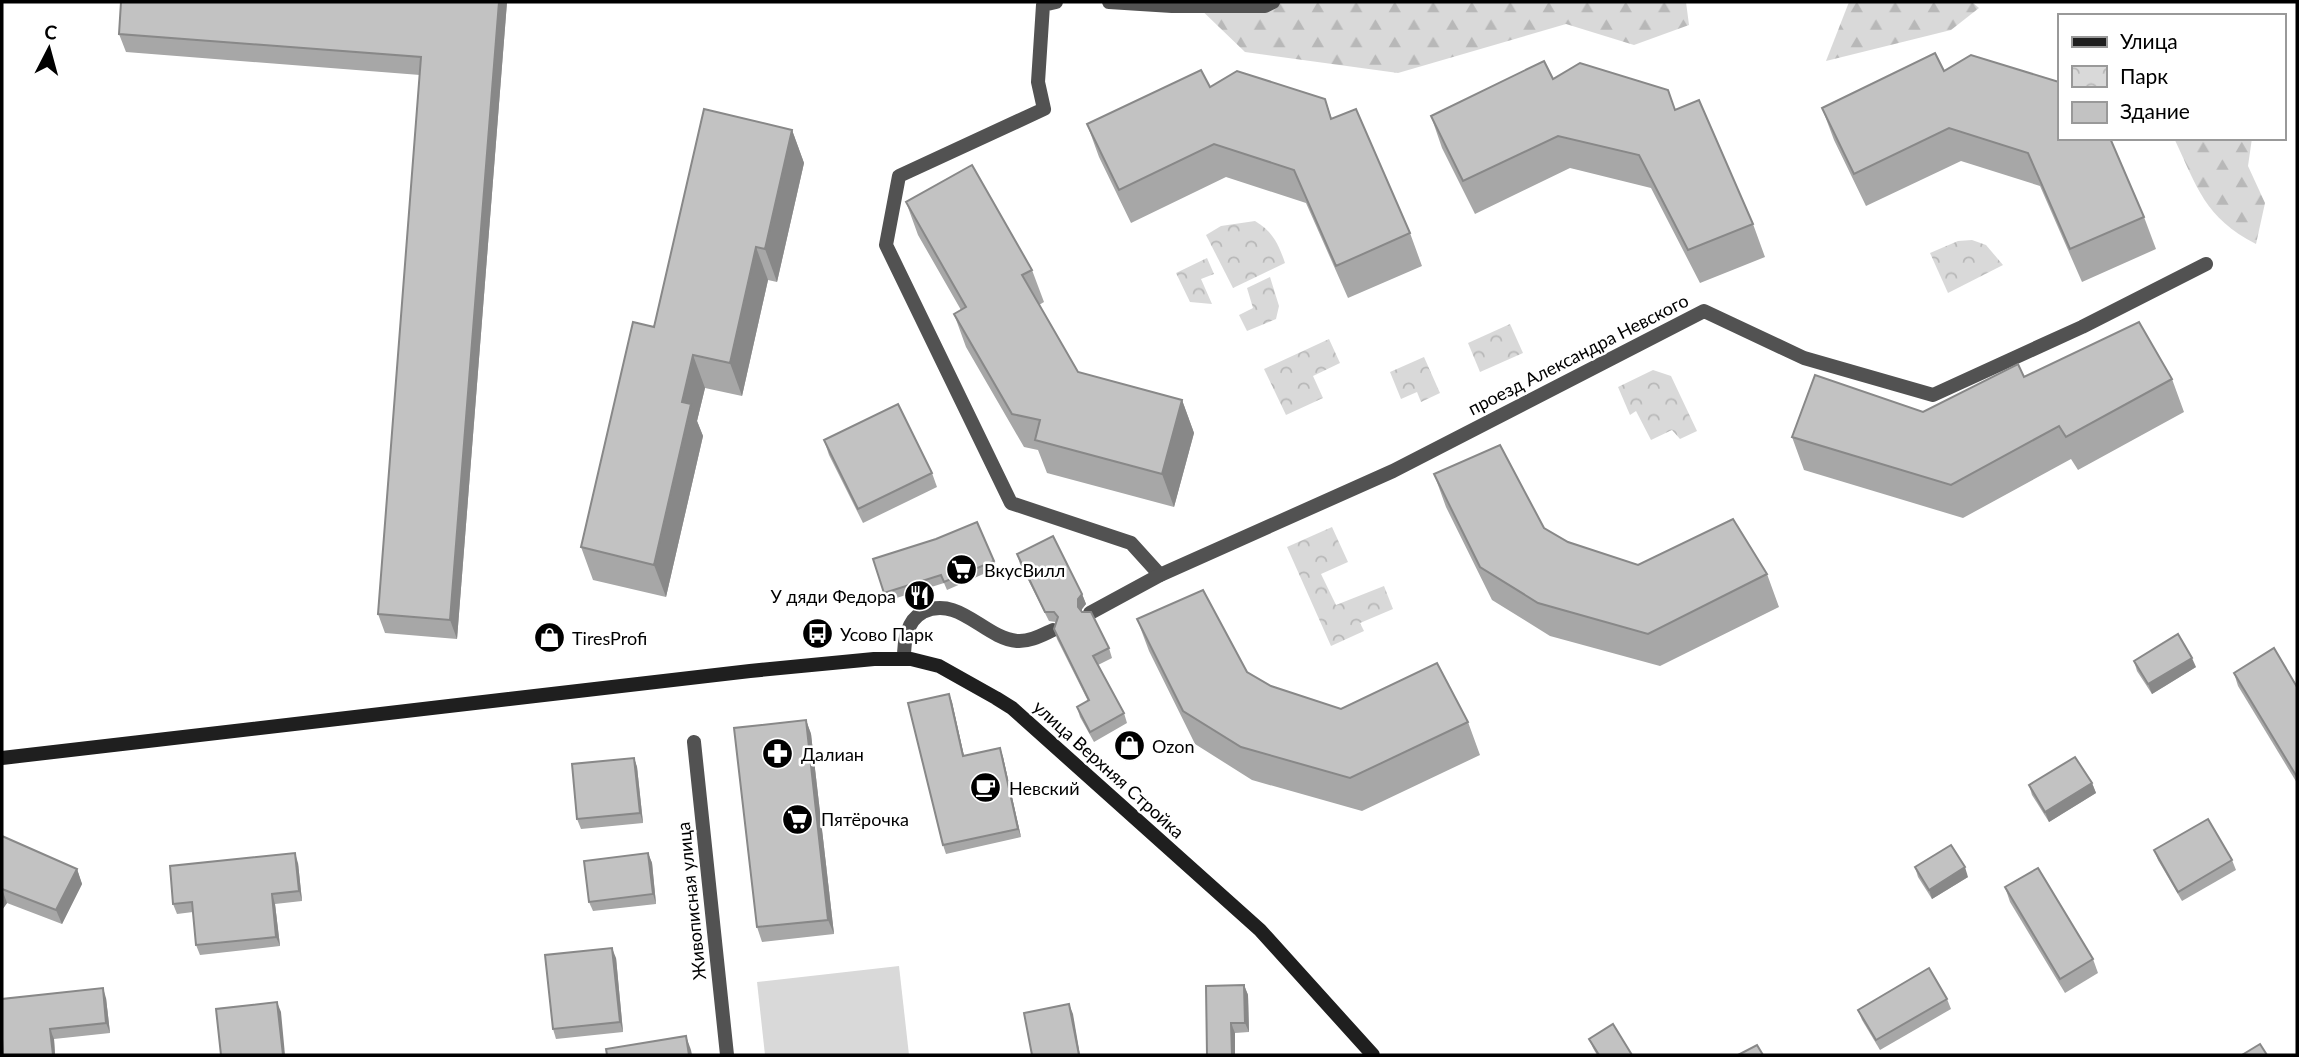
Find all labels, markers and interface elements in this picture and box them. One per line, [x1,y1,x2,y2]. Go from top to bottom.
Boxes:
north arrow [14,14,84,84]
legend [2058,14,2285,140]
text: С [43,20,59,44]
text: Улица [2120,28,2178,53]
text: Парк [2120,63,2168,88]
text: Здание [2120,98,2190,123]
street label: проезд Александра Невского [1464,289,1692,419]
supermarket icon: ВкусВилл [944,553,978,587]
place label: ВкусВилл [984,559,1065,581]
restaurant icon: У дяди Федора [902,579,936,613]
place label: У дяди Федора [770,585,896,607]
bus stop icon: Усово Парк [800,617,834,651]
shop icon: TiresProfi [532,621,566,655]
place label: Усово Парк [840,623,934,645]
place label: TiresProfi [572,627,647,649]
street label: улица Верхняя Стройка [1029,695,1189,843]
shop icon: Ozon [1112,729,1146,763]
place label: Ozon [1152,735,1194,757]
pharmacy icon: Далиан [761,737,795,771]
place label: Далиан [801,743,864,765]
cafe icon: Невский [969,771,1003,805]
place label: Невский [1009,777,1080,799]
supermarket icon: Пятёрочка [781,802,815,836]
place label: Пятёрочка [821,808,909,830]
street label: Живописная улица [672,821,710,981]

